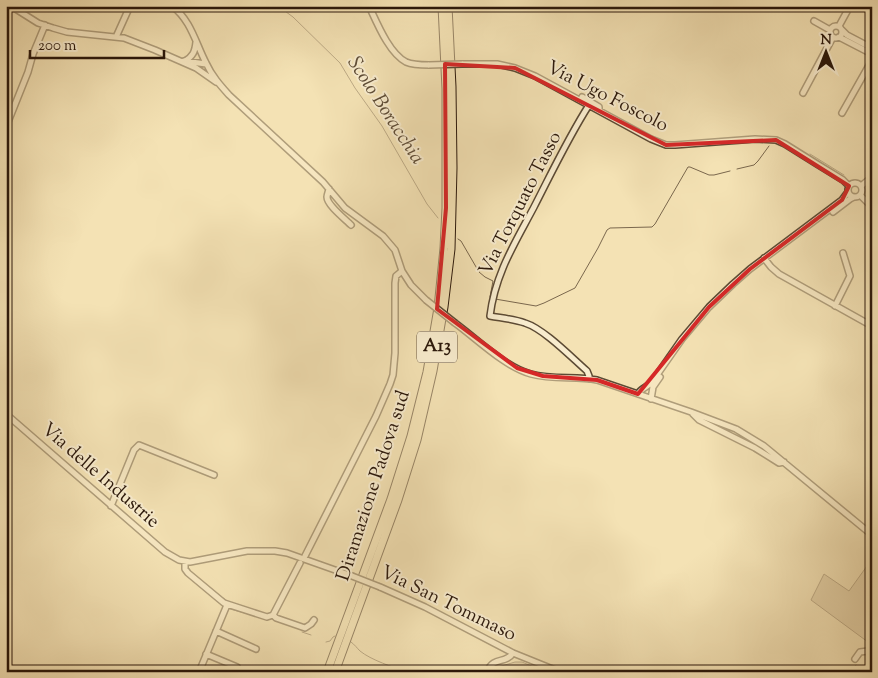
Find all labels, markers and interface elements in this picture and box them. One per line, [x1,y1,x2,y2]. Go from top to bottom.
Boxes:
scale bar [30,28,164,60]
north arrow [800,28,850,78]
text: N [820,31,832,51]
text: 200 m [38,36,77,57]
water label: Scolo Boracchia [339,51,431,171]
street label: Via Ugo Foscolo [541,55,673,139]
street label: Via Torquato Tasso [473,127,569,281]
road number: A13 [417,332,457,362]
street label: Diramazione Padova sud [330,387,418,585]
street label: Via delle Industrie [35,417,165,535]
street label: Via San Tommaso [376,559,520,649]

